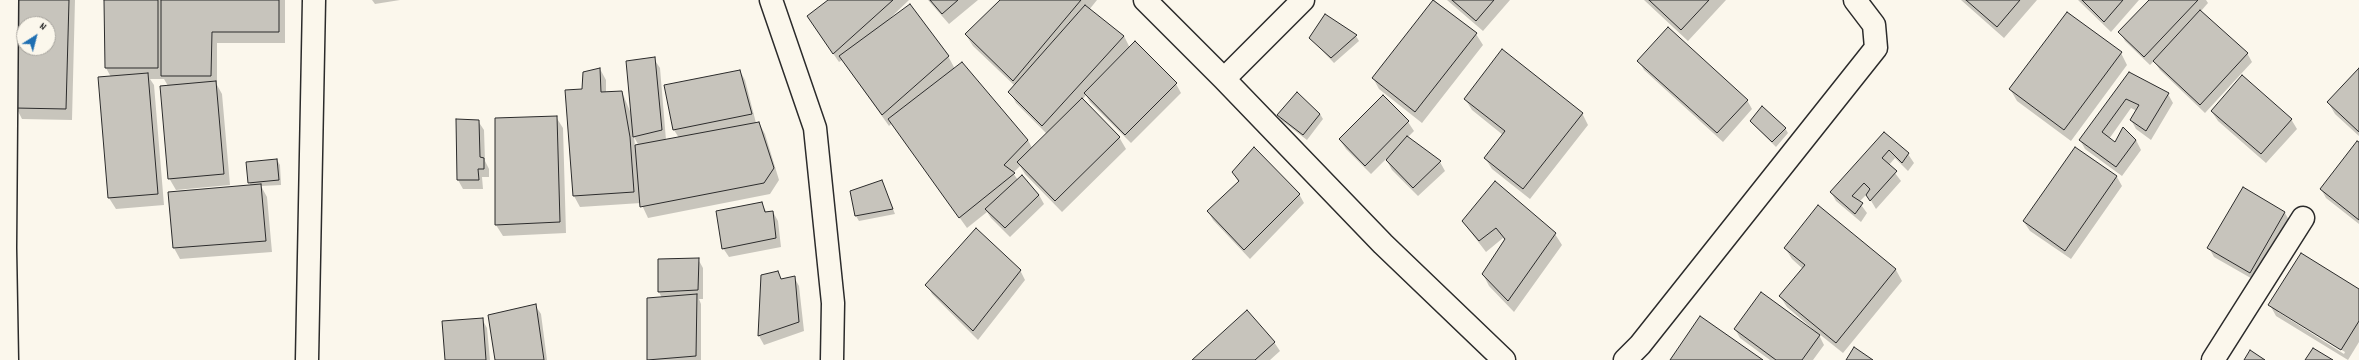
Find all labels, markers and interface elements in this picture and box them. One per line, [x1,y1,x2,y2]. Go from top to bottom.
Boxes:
north arrow [16,16,56,56]
text: N [36,19,49,35]

